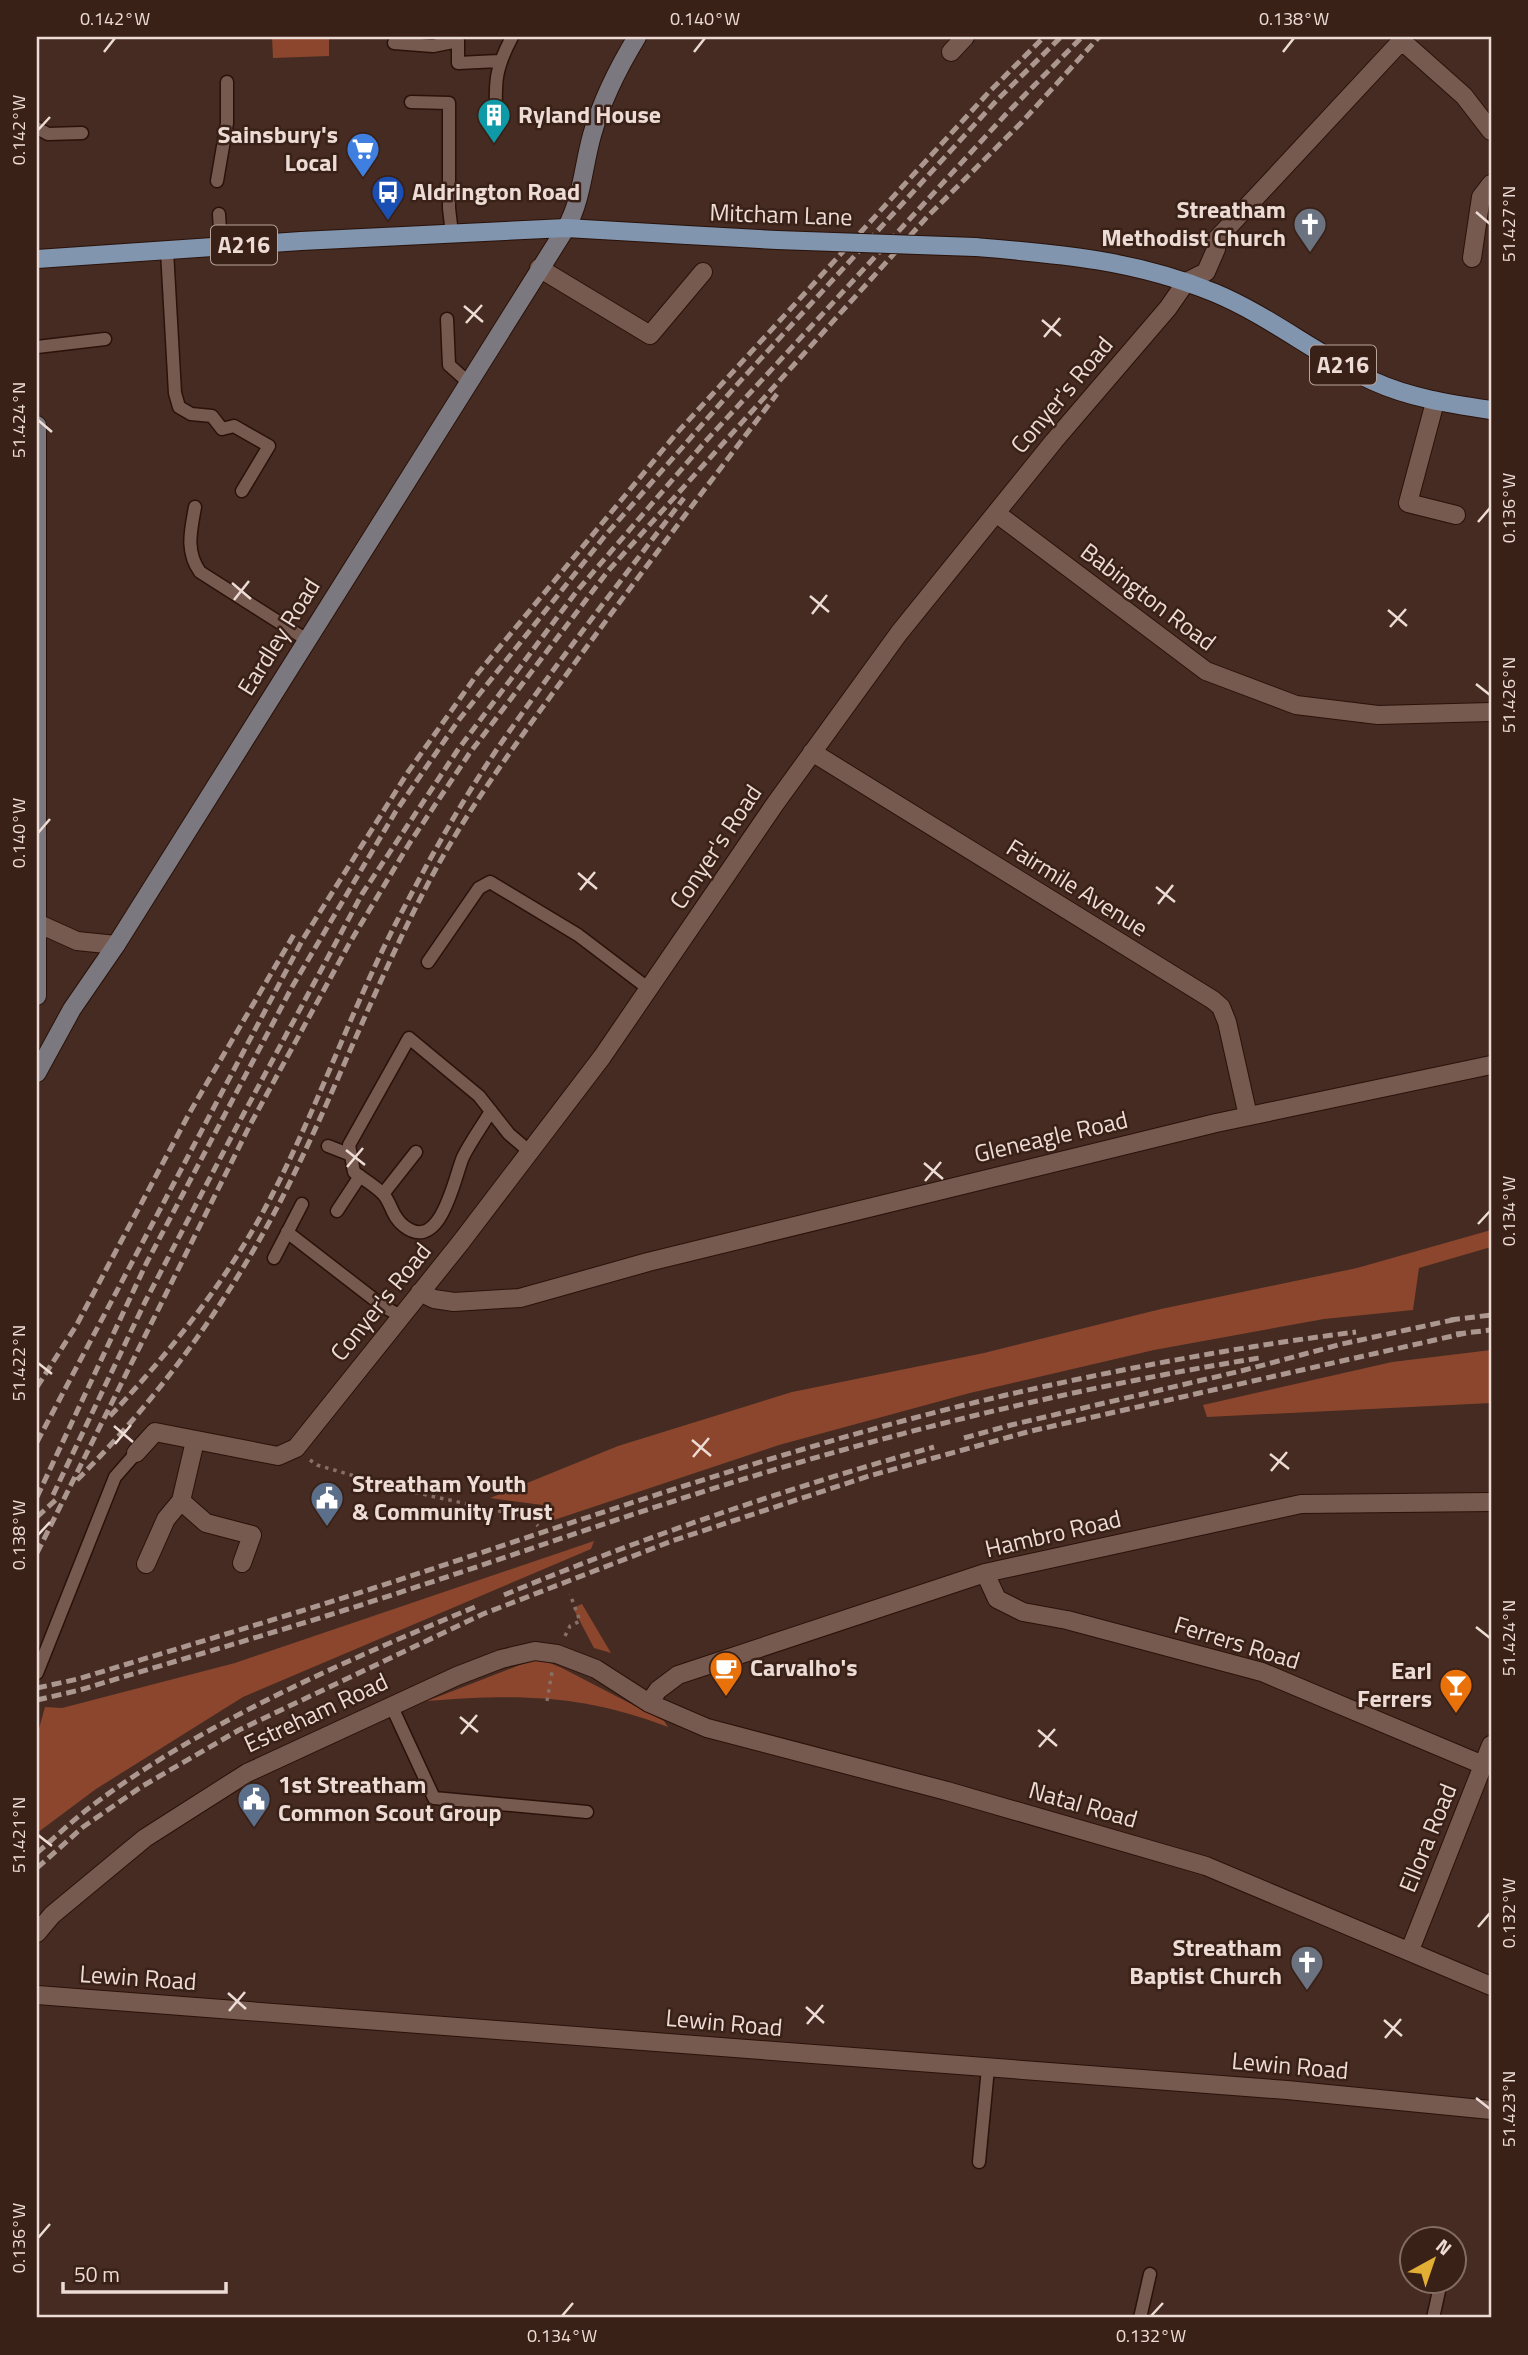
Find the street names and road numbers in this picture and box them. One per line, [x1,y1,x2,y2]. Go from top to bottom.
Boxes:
street label: Mitcham Lane [709,194,853,234]
road number: A216 [211,226,277,264]
street label: Conyer's Road [1001,328,1121,461]
road number: A216 [1310,346,1376,384]
street label: Babington Road [1073,533,1224,659]
street label: Eardley Road [228,571,328,702]
street label: Conyer's Road [660,777,770,916]
street label: Fairmile Avenue [1000,829,1155,945]
street label: Gleneagle Road [970,1101,1131,1171]
street label: Conyer's Road [321,1234,439,1368]
street label: Hambro Road [981,1500,1124,1566]
street label: Ferrers Road [1170,1606,1304,1678]
street label: Estreham Road [238,1663,394,1761]
street label: Natal Road [1025,1771,1142,1837]
street label: Ellora Road [1389,1778,1465,1898]
street label: Lewin Road [78,1955,198,1999]
street label: Lewin Road [664,1999,784,2045]
street label: Lewin Road [1230,2042,1350,2088]

